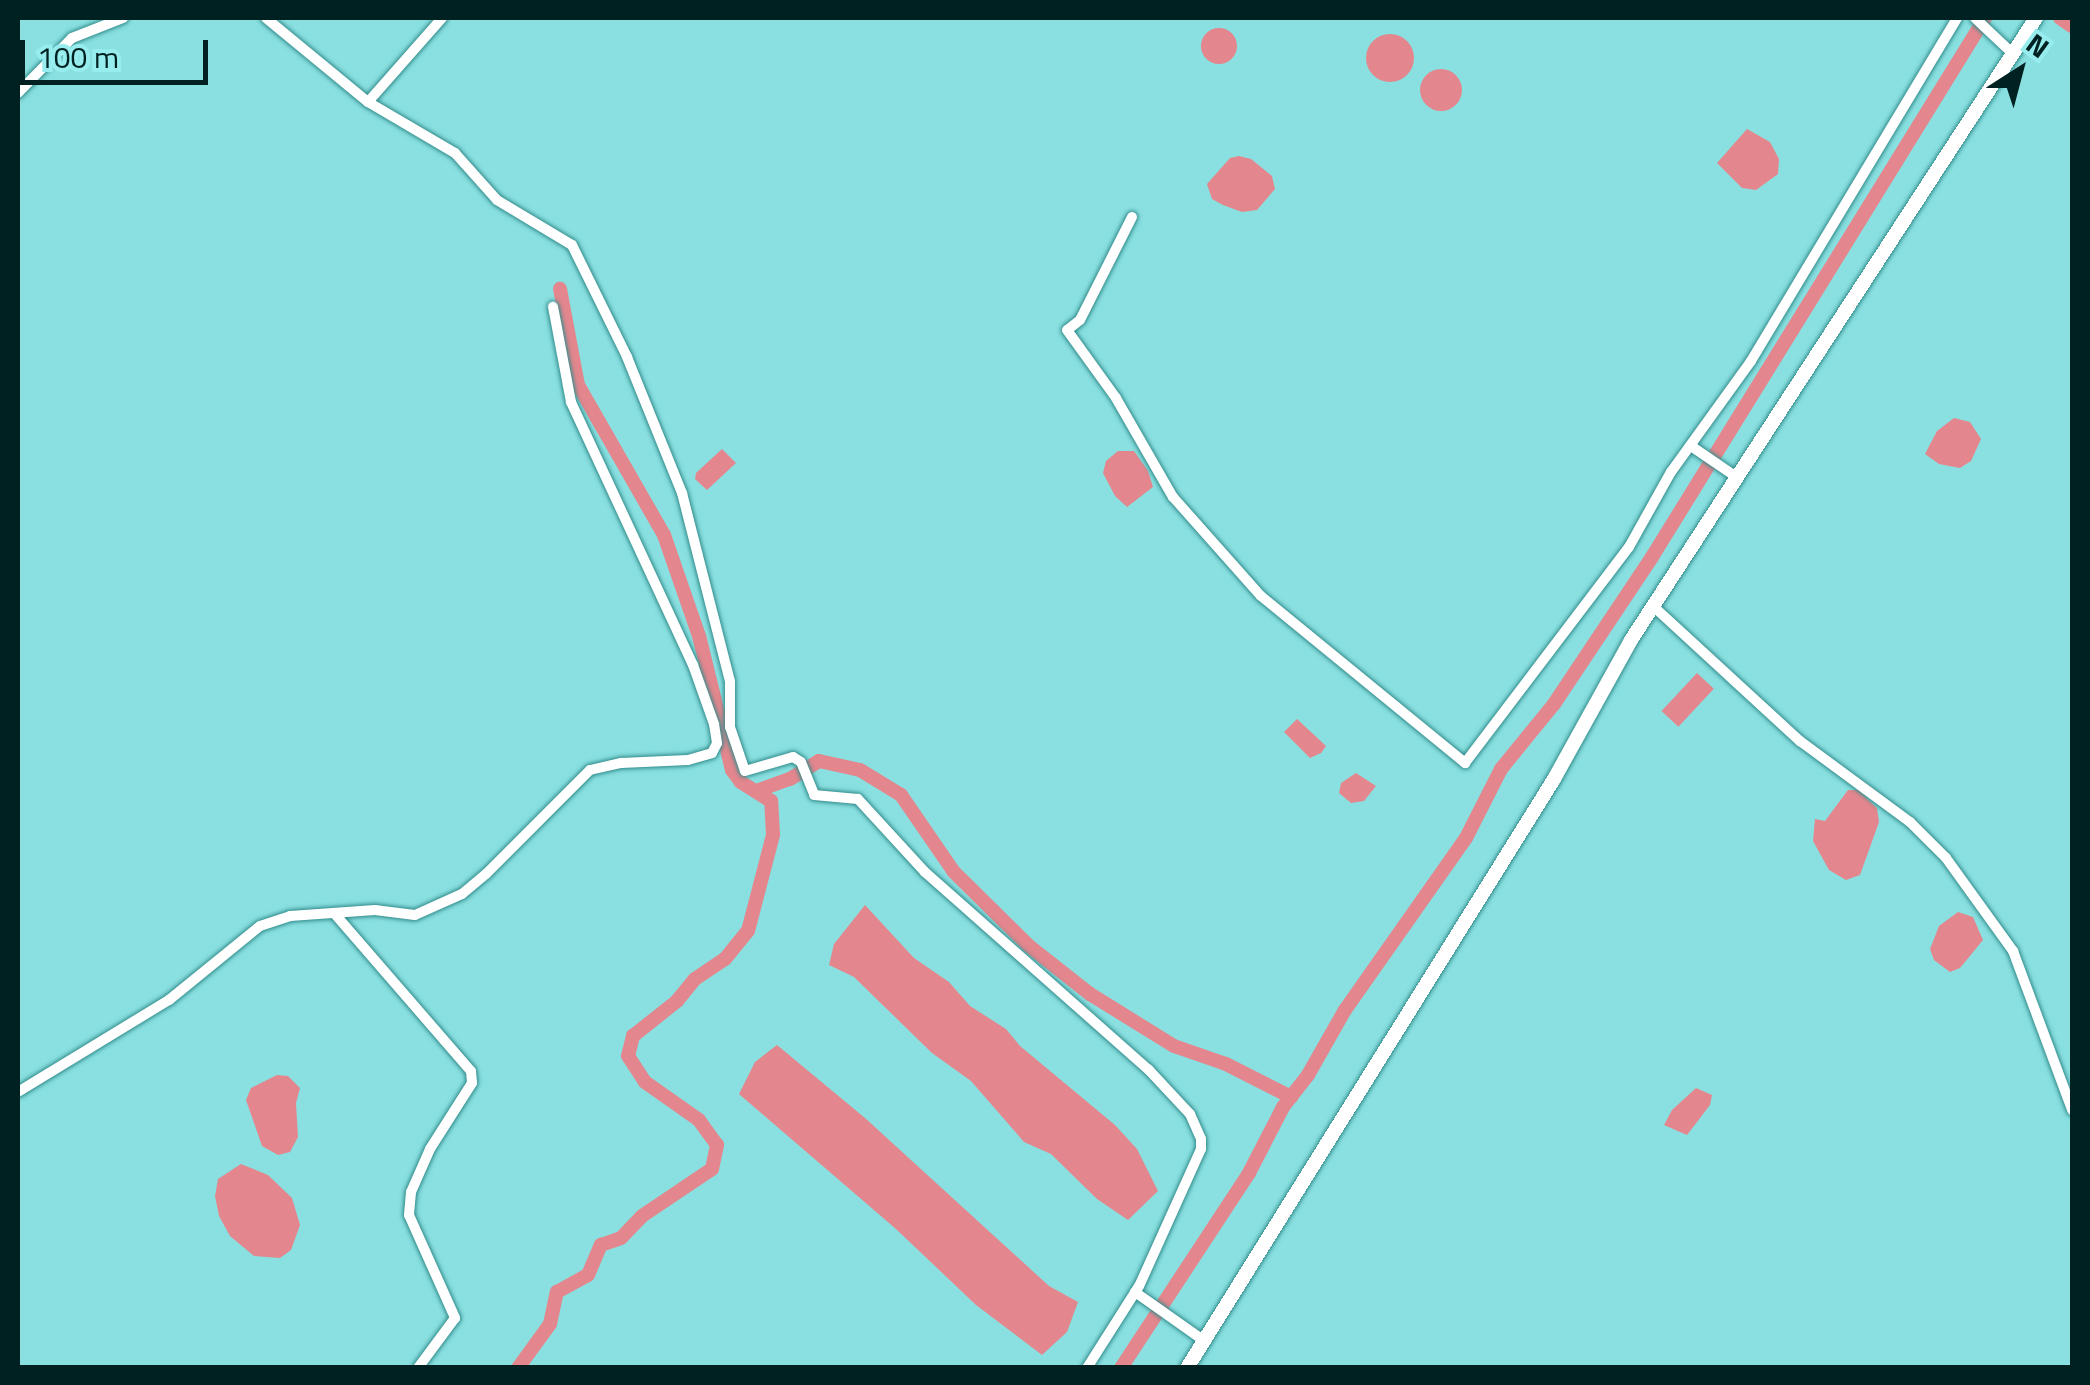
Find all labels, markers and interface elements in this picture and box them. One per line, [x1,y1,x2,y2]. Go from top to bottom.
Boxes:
scale bar [25,20,212,82]
north arrow [1970,20,2070,120]
text: N [2017,22,2058,68]
text: 100 m [37,34,119,80]

